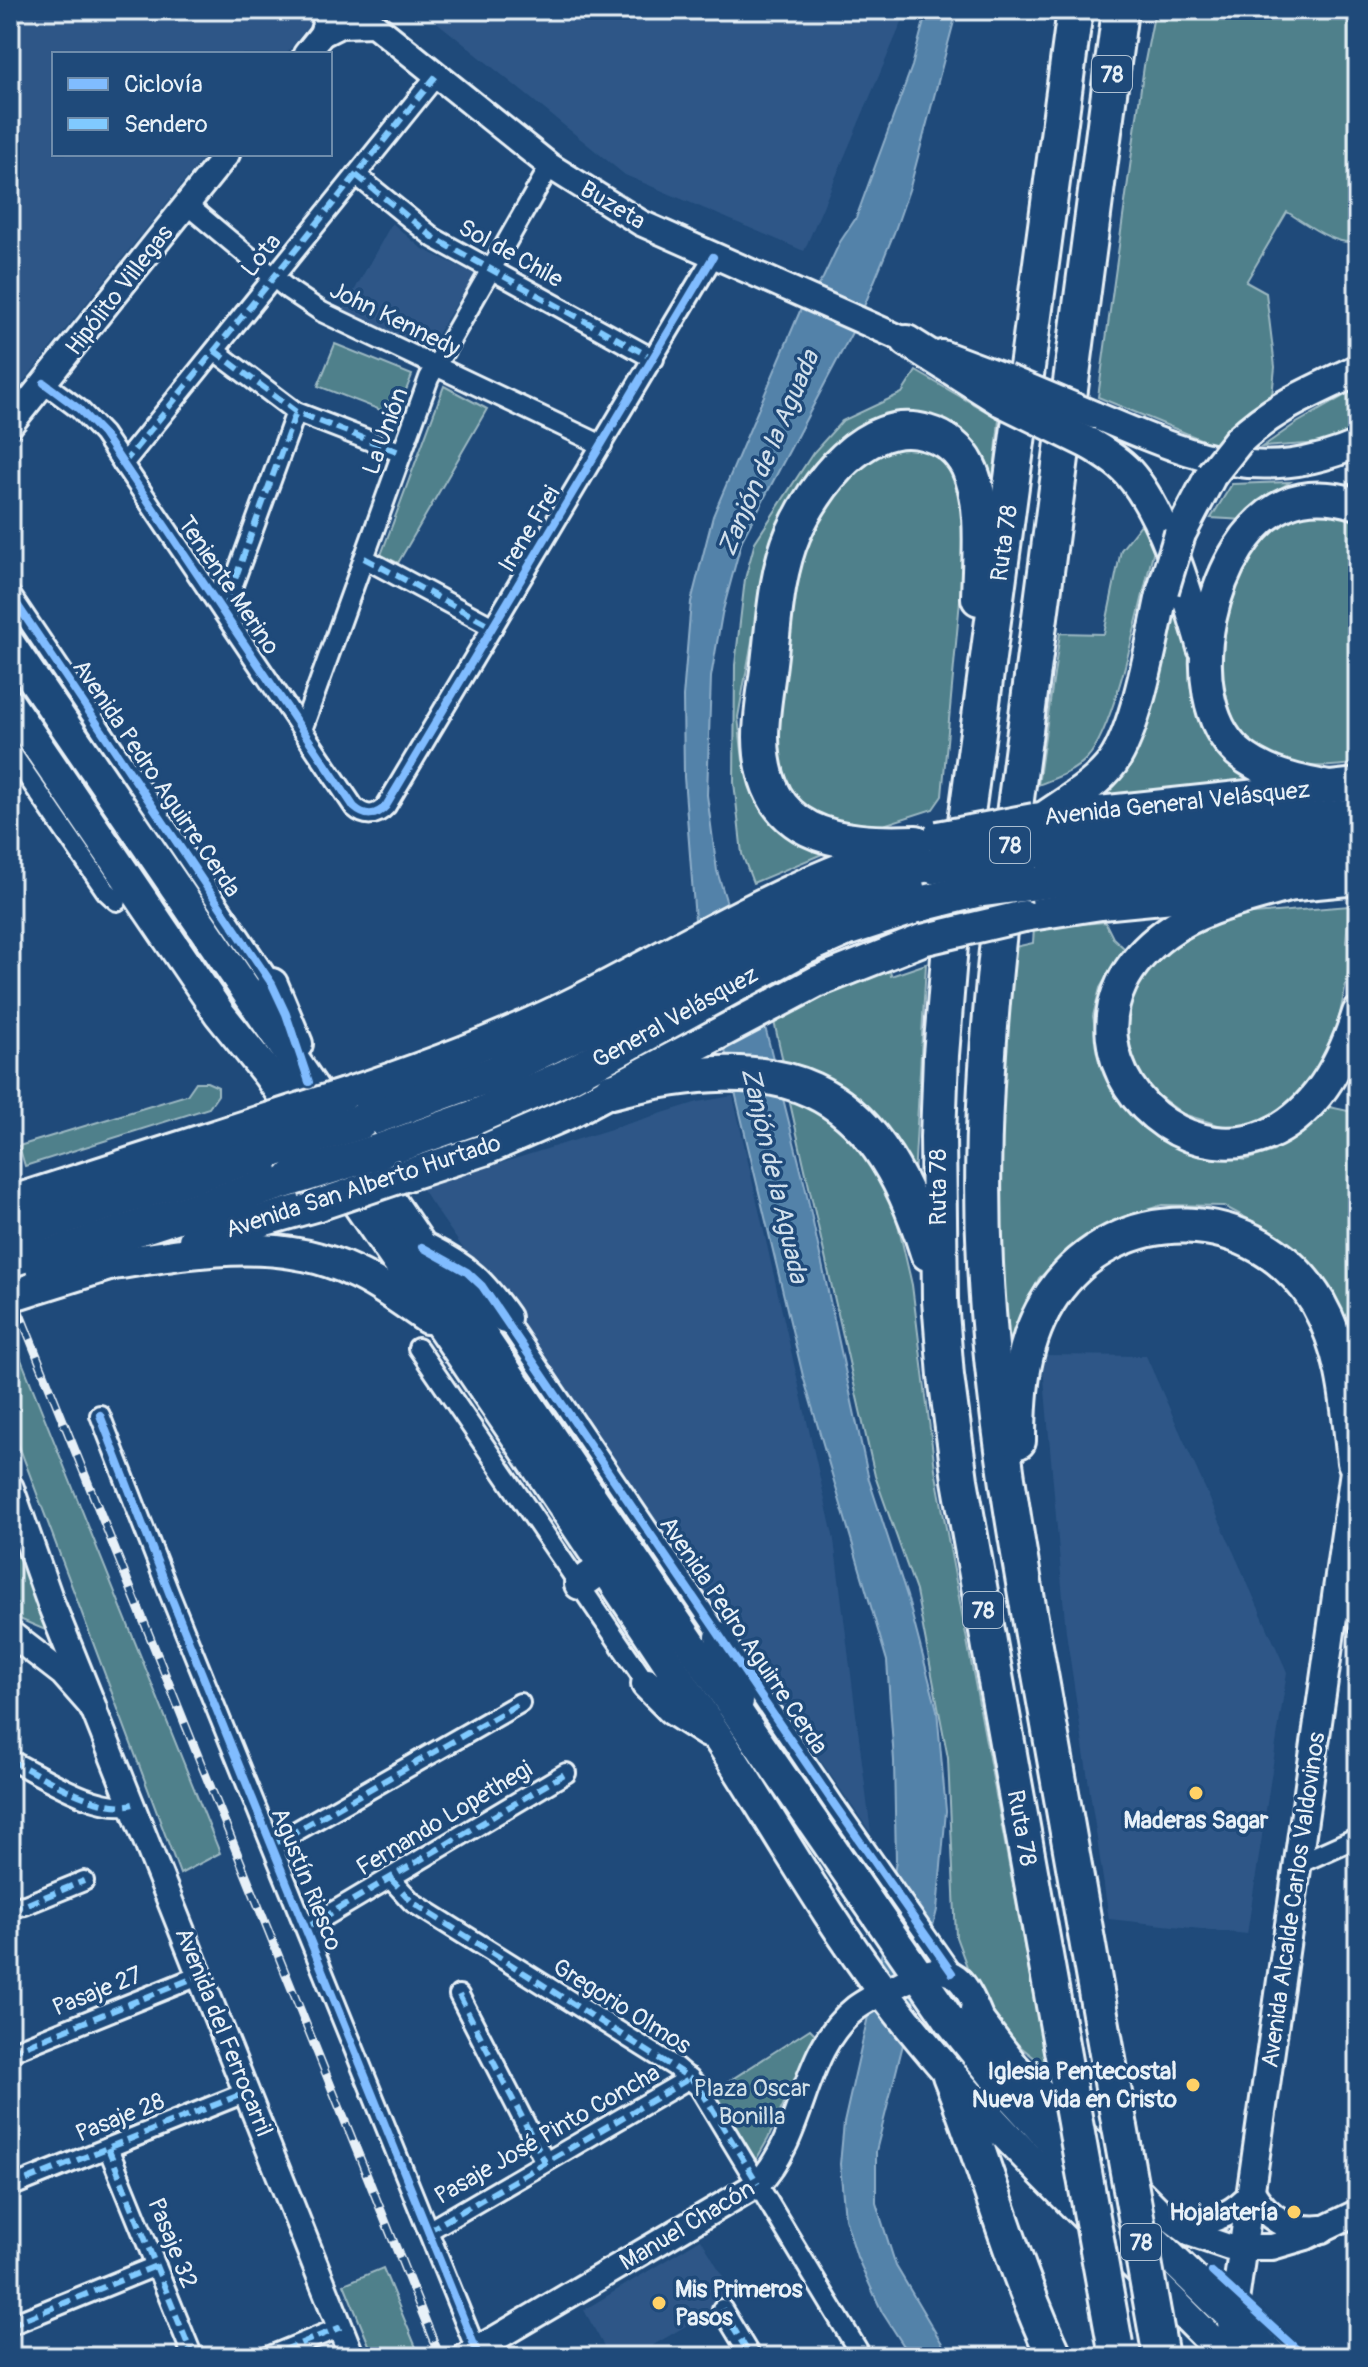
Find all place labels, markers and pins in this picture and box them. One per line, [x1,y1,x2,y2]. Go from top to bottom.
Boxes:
marker: Maderas Sagar [1187,1784,1205,1802]
place label: Maderas Sagar [1124,1806,1269,1835]
place label: Iglesia Pentecostal Nueva Vida en Cristo [972,2057,1177,2114]
marker: Iglesia Pentecostal Nueva Vida en Cristo [1184,2076,1202,2094]
place label: Hojalatería [1169,2198,1278,2227]
marker: Hojalatería [1285,2203,1303,2221]
place label: Mis Primeros Pasos [675,2275,803,2332]
marker: Mis Primeros Pasos [650,2294,668,2312]

